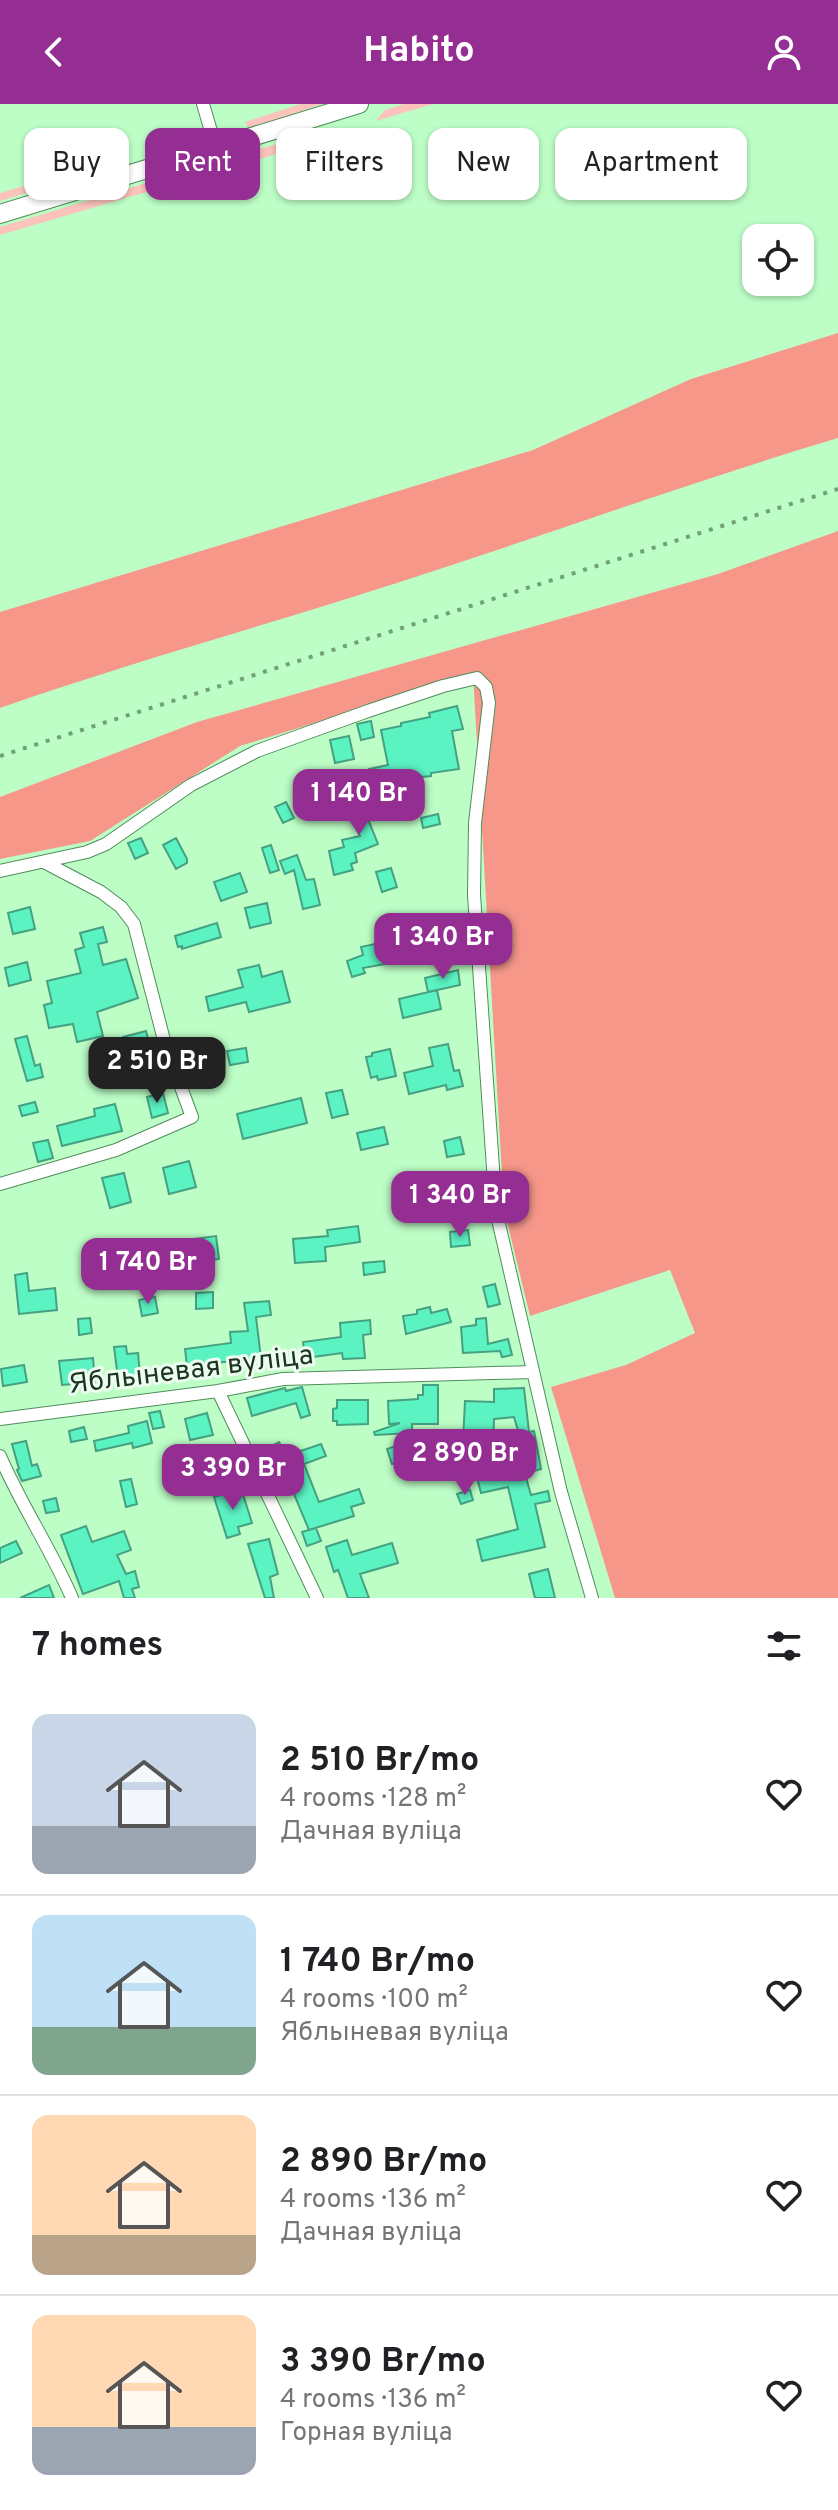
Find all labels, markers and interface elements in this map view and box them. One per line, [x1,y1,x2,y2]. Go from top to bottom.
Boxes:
text: Habito [363,29,475,75]
icon: back [32,30,76,74]
icon: person [762,30,806,74]
chip: Buy [24,128,129,200]
chip: Rent [145,128,260,200]
chip: Filters [276,128,412,200]
chip: New [428,128,539,200]
chip: Apartment [555,128,747,200]
map controls [742,224,814,296]
button: locate [742,224,814,296]
pin: 1 140 Br [276,769,442,837]
text: 1 140 Br [311,778,407,811]
pin: 1 340 Br [360,913,526,981]
text: 1 340 Br [392,922,494,955]
pin: 2 510 Br [74,1037,240,1105]
text: 2 510 Br [106,1046,208,1079]
pin: 1 340 Br [377,1171,543,1239]
text: 1 340 Br [409,1180,511,1213]
pin: 1 740 Br [65,1238,231,1306]
text: 1 740 Br [99,1247,197,1280]
street label: Яблыневая вуліца [67,1338,315,1404]
pin: 2 890 Br [382,1429,548,1497]
text: 2 890 Br [411,1438,519,1471]
pin: 3 390 Br [150,1444,316,1512]
text: 3 390 Br [180,1453,286,1486]
icon: filters [762,1624,806,1668]
text: 7 homes [32,1625,163,1668]
text: 2 510 Br/mo [280,1740,479,1783]
icon: home [96,1746,192,1842]
icon: heart [762,1772,806,1816]
text: 4 rooms · 128 m² [280,1783,467,1816]
text: Дачная вуліца [280,1816,462,1849]
text: 1 740 Br/mo [280,1941,475,1984]
icon: home [96,1947,192,2043]
icon: heart [762,1973,806,2017]
text: 4 rooms · 100 m² [280,1984,468,2017]
text: Яблыневая вуліца [280,2017,509,2050]
text: 2 890 Br/mo [280,2141,487,2184]
icon: home [96,2147,192,2243]
icon: heart [762,2173,806,2217]
text: 4 rooms · 136 m² [280,2184,466,2217]
text: Дачная вуліца [280,2217,462,2250]
text: 3 390 Br/mo [280,2341,486,2384]
icon: home [96,2347,192,2443]
icon: heart [762,2373,806,2417]
text: 4 rooms · 136 m² [280,2384,466,2417]
text: Горная вуліца [280,2417,452,2450]

